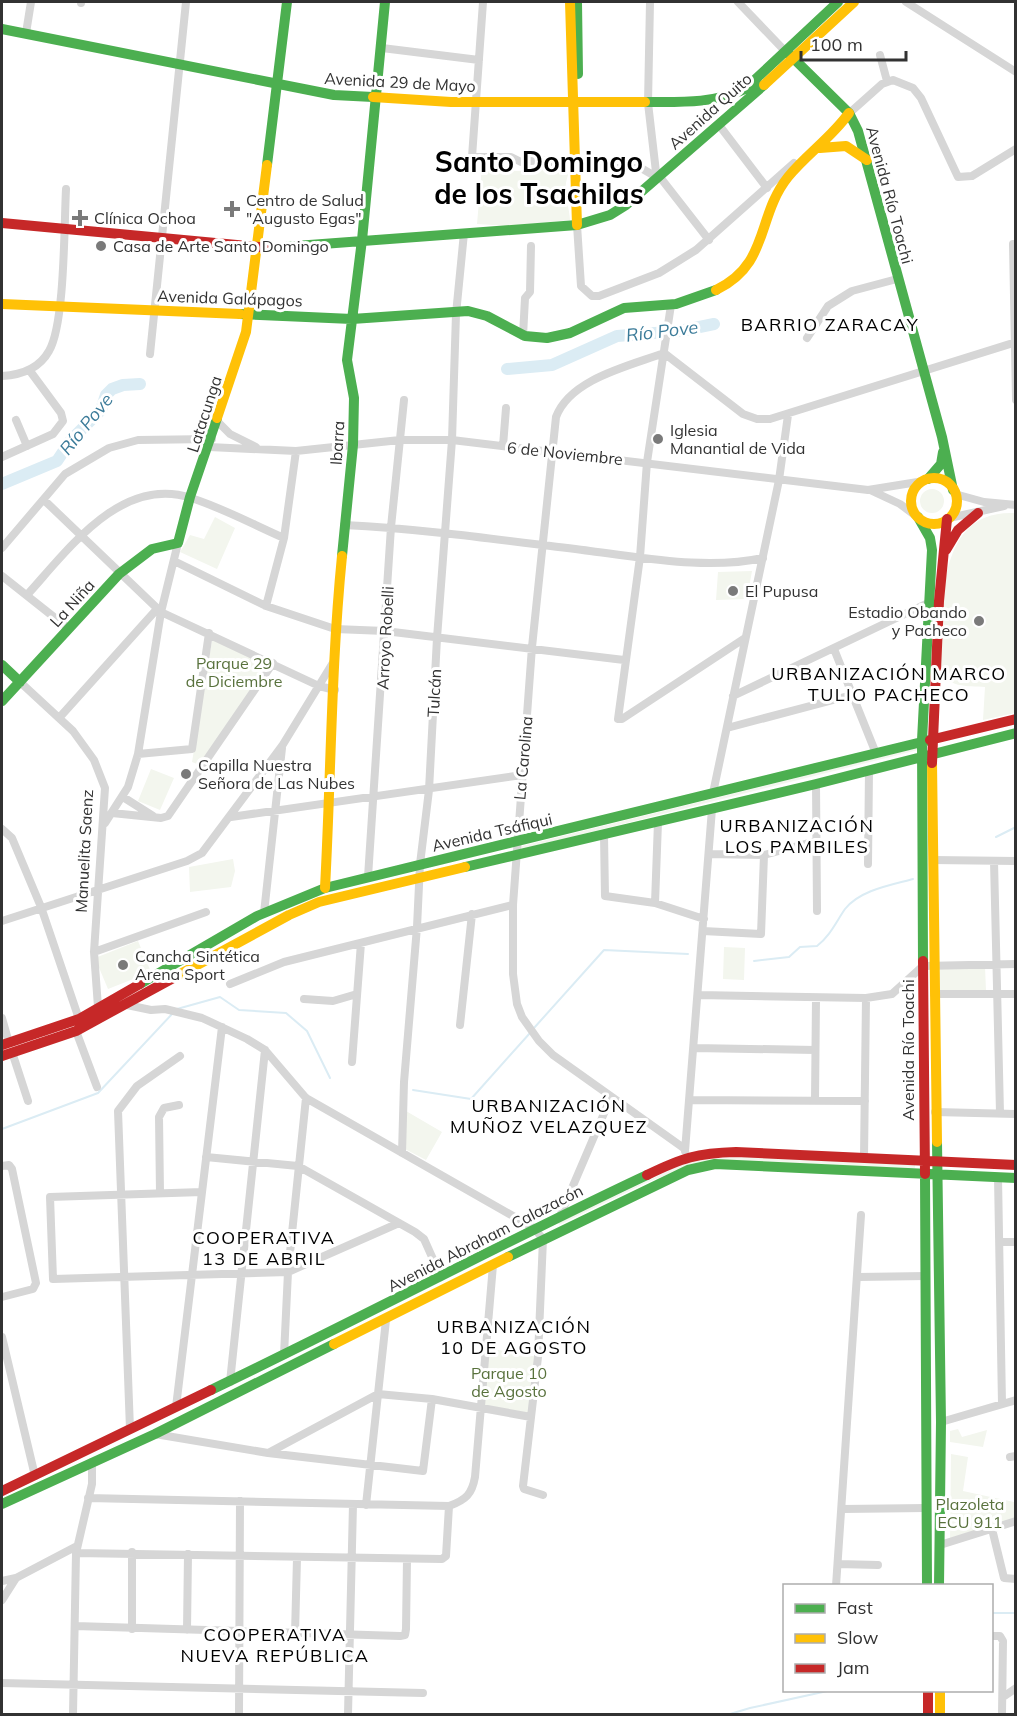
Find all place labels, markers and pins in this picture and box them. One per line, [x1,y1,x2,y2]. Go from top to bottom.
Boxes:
place label: Centro de Salud "Augusto Egas" [246,190,364,228]
marker: Centro de Salud "Augusto Egas" [223,200,241,218]
place label: Clínica Ochoa [94,208,196,228]
marker: Clínica Ochoa [71,209,89,227]
place label: Casa de Arte Santo Domingo [113,236,329,256]
marker: Casa de Arte Santo Domingo [94,239,108,253]
place label: Iglesia Manantial de Vida [670,420,805,458]
marker: Iglesia Manantial de Vida [651,432,665,446]
place label: El Pupusa [745,581,818,601]
marker: El Pupusa [726,584,740,598]
place label: Estadio Obando y Pacheco [848,602,967,640]
marker: Estadio Obando y Pacheco [972,614,986,628]
place label: Capilla Nuestra Señora de Las Nubes [198,755,355,793]
marker: Capilla Nuestra Señora de Las Nubes [179,767,193,781]
place label: Cancha Sintética Arena Sport [135,946,260,984]
marker: Cancha Sintética Arena Sport [116,958,130,972]

